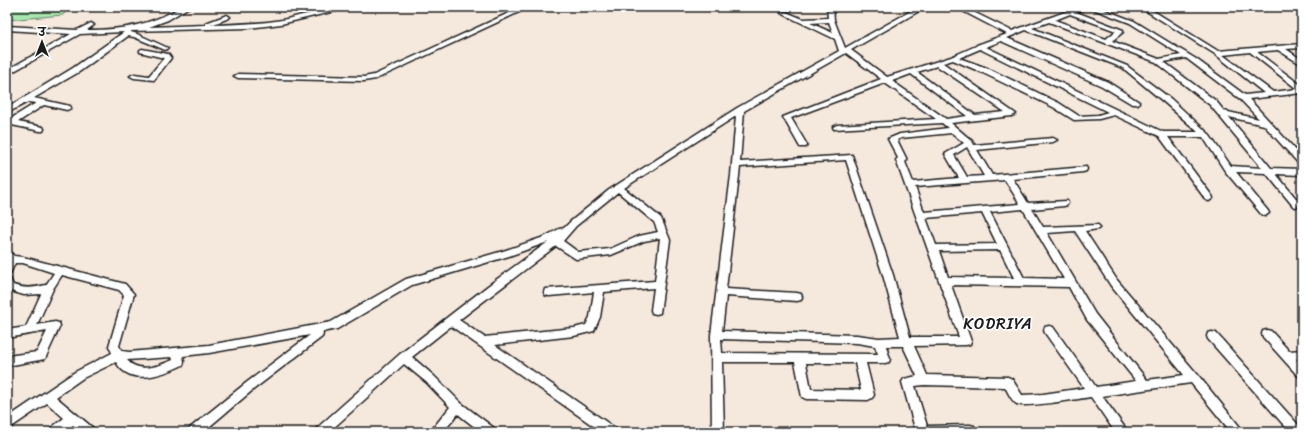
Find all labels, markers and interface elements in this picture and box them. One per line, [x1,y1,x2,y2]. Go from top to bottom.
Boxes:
north arrow [22,22,62,62]
text: उ [37,23,47,42]
district label: KODRIYA [963,309,1033,338]

